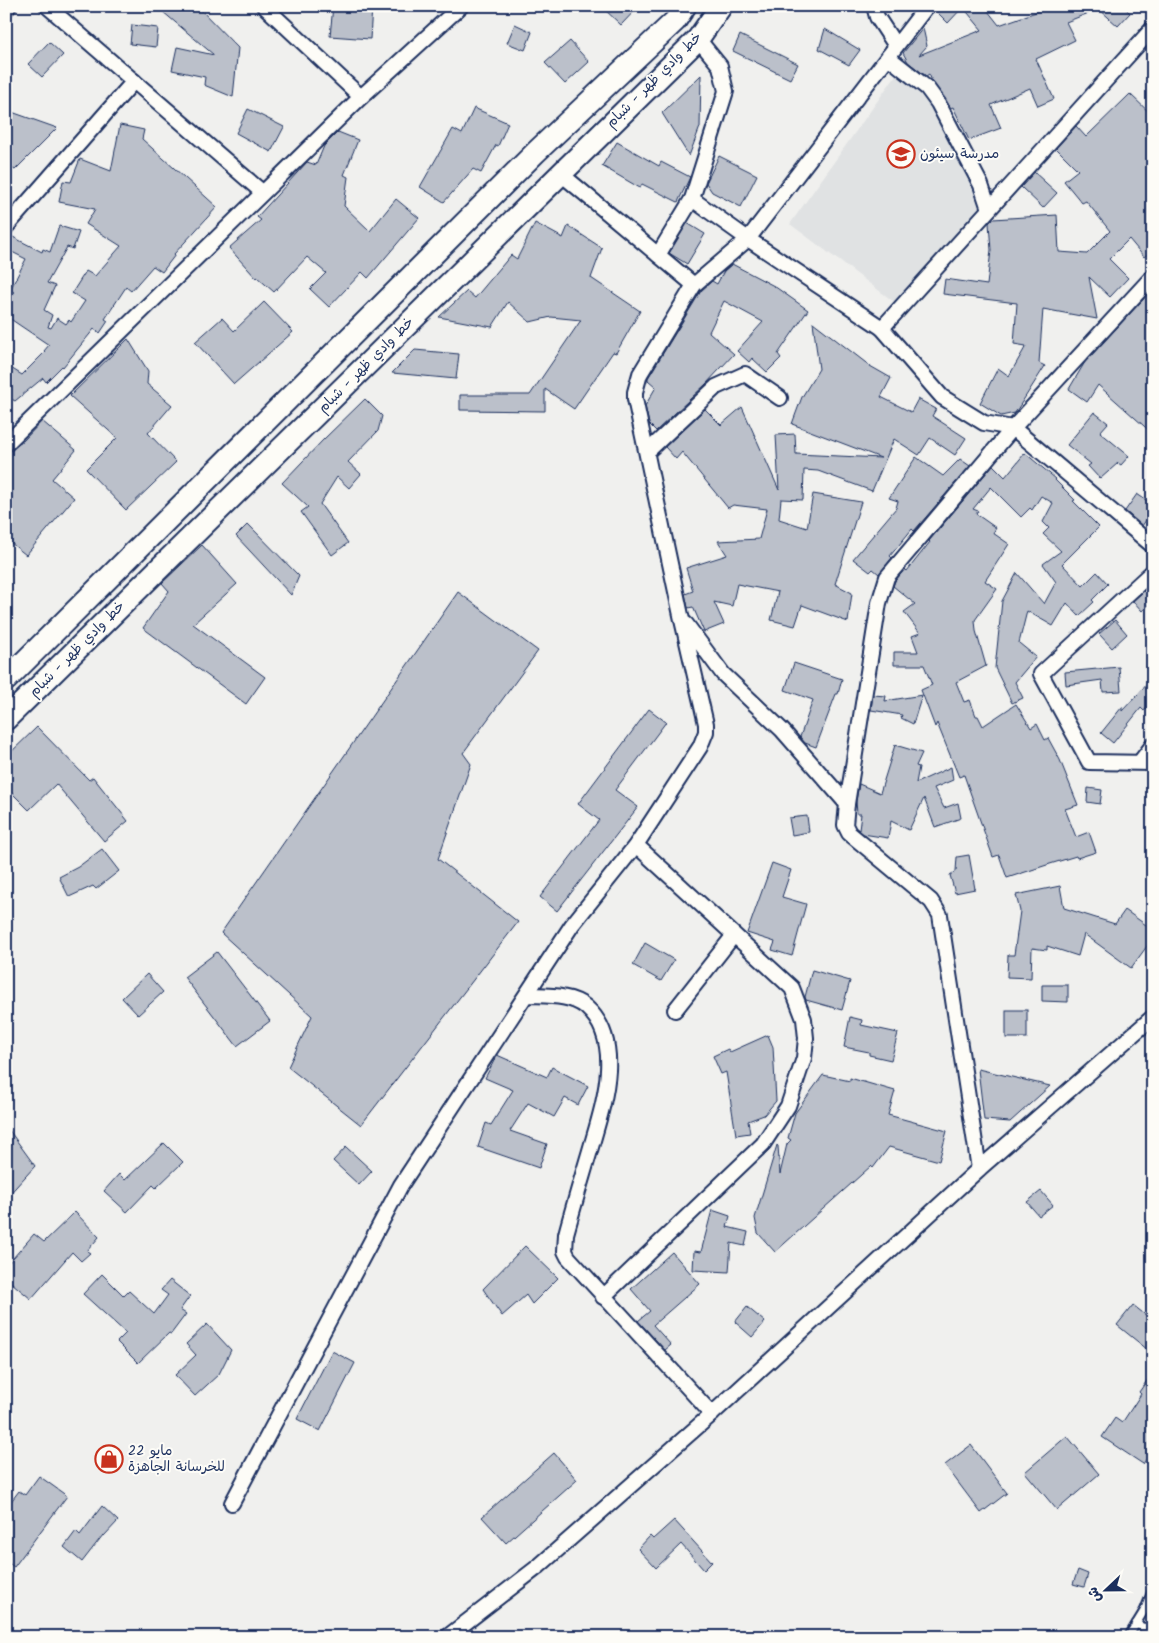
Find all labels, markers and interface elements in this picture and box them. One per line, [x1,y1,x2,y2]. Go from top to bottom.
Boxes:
street label: خط وادي ظهر - شبام [601,27,707,133]
school or university icon: مدرسة سيئون [886,139,916,169]
place label: مدرسة سيئون [920,143,999,165]
street label: خط وادي ظهر - شبام [313,312,419,418]
street label: خط وادي ظهر - شبام [24,596,130,702]
place label: 22 مايو للخرسانة الجاهزة [128,1440,225,1478]
shop icon: 22 مايو للخرسانة الجاهزة [94,1444,124,1474]
north arrow [1082,1566,1132,1616]
text: ش [1082,1583,1108,1606]

